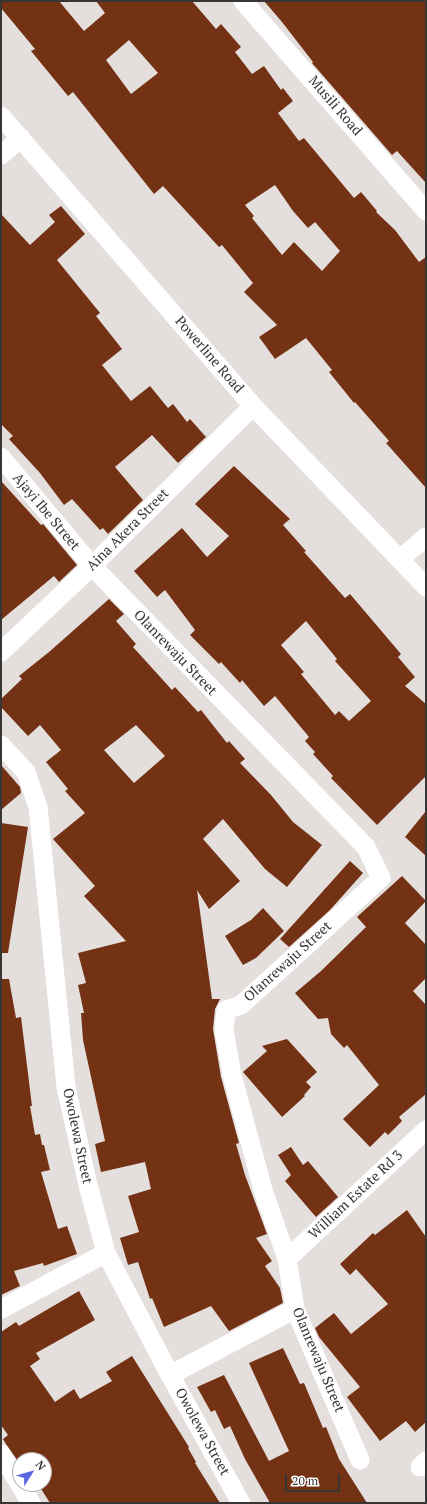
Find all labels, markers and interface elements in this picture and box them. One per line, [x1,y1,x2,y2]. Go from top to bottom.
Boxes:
street label: Musili Road [305,73,365,139]
street label: Powerline Road [171,313,247,397]
street label: Ajayi Ibe Street [9,470,83,554]
street label: Aina Akera Street [83,485,173,575]
street label: Olanrewaju Street [130,607,220,699]
street label: Olanrewaju Street [241,918,335,1006]
street label: Owolewa Street [59,1087,95,1185]
street label: William Estate Rd 3 [306,1147,406,1243]
street label: Olanrewaju Street [288,1305,348,1415]
street label: Owolewa Street [171,1385,233,1479]
north arrow [12,1452,52,1492]
text: N [33,1458,49,1473]
scale bar [287,1466,342,1492]
text: 20 m [292,1473,318,1488]

